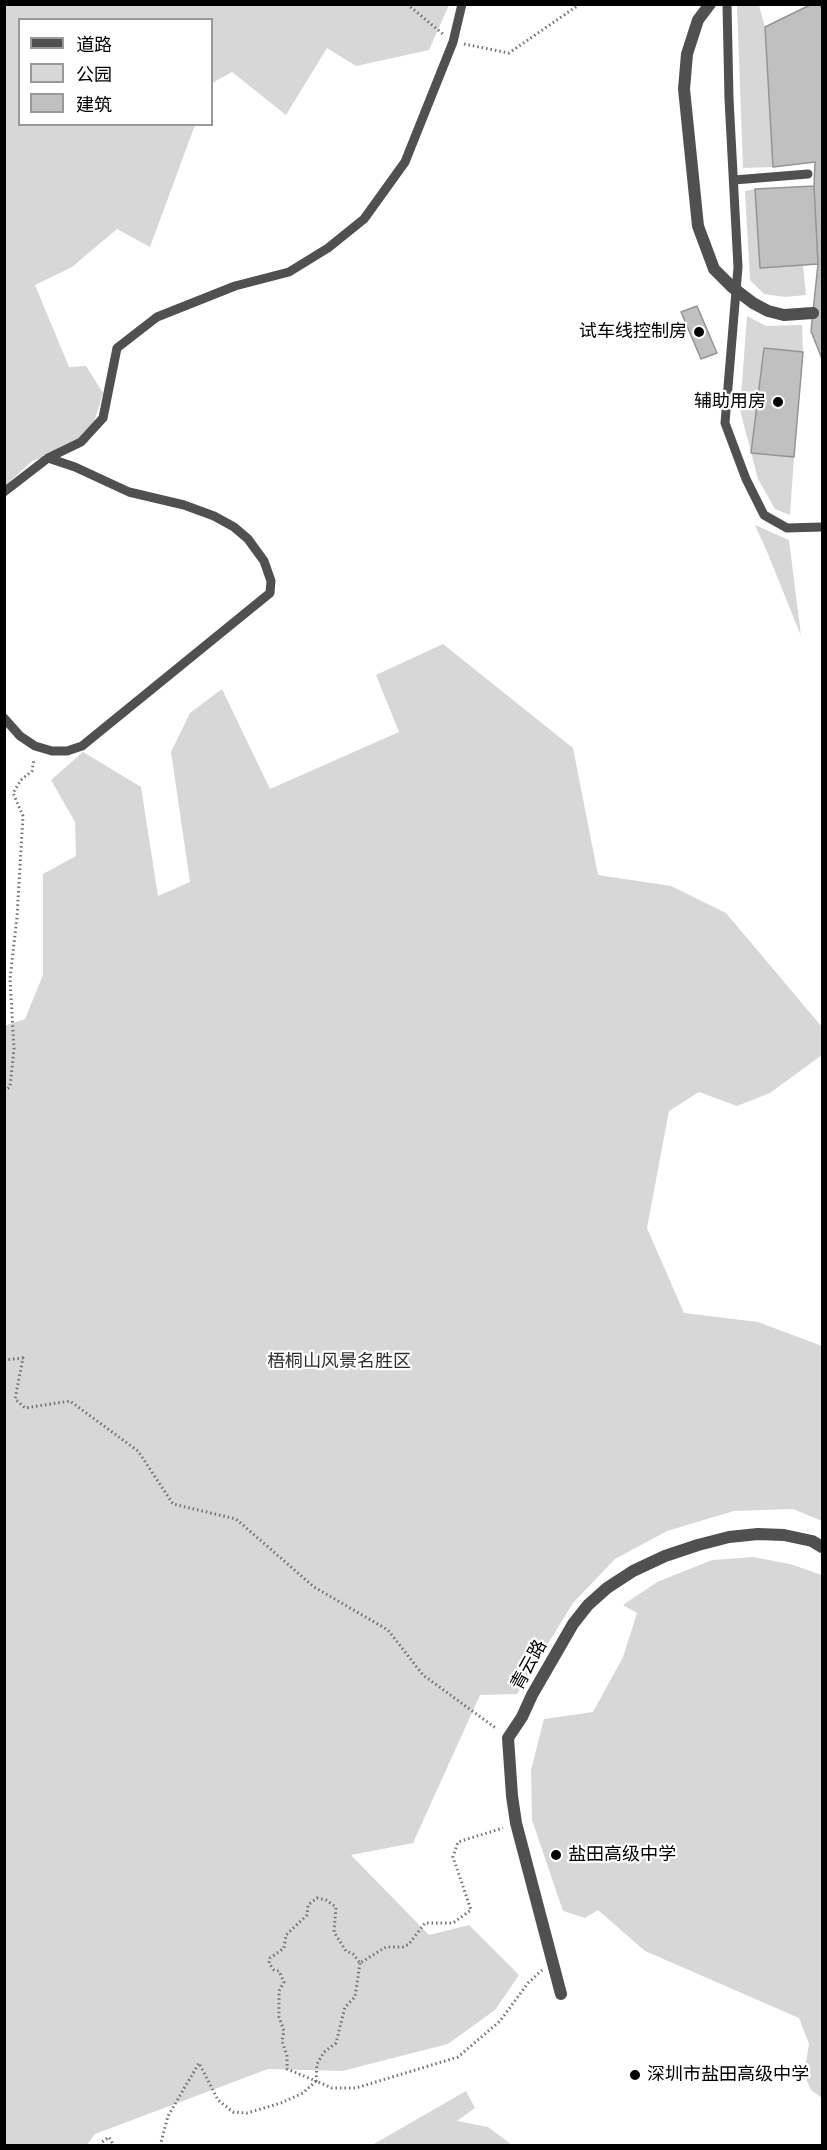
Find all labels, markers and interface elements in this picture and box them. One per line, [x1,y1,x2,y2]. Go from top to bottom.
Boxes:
legend [18,18,213,126]
text: 道路 [76,33,112,56]
text: 公园 [76,63,112,86]
text: 建筑 [76,93,112,116]
place label: 试车线控制房 [579,321,687,343]
marker: 试车线控制房 [692,325,706,339]
place label: 辅助用房 [694,391,766,413]
marker: 辅助用房 [771,395,785,409]
park label: 梧桐山风景名胜区 [267,1351,411,1373]
street label: 青云路 [506,1636,552,1694]
place label: 盐田高级中学 [568,1844,676,1866]
marker: 盐田高级中学 [549,1848,563,1862]
place label: 深圳市盐田高级中学 [647,2064,809,2086]
marker: 深圳市盐田高级中学 [628,2068,642,2082]

